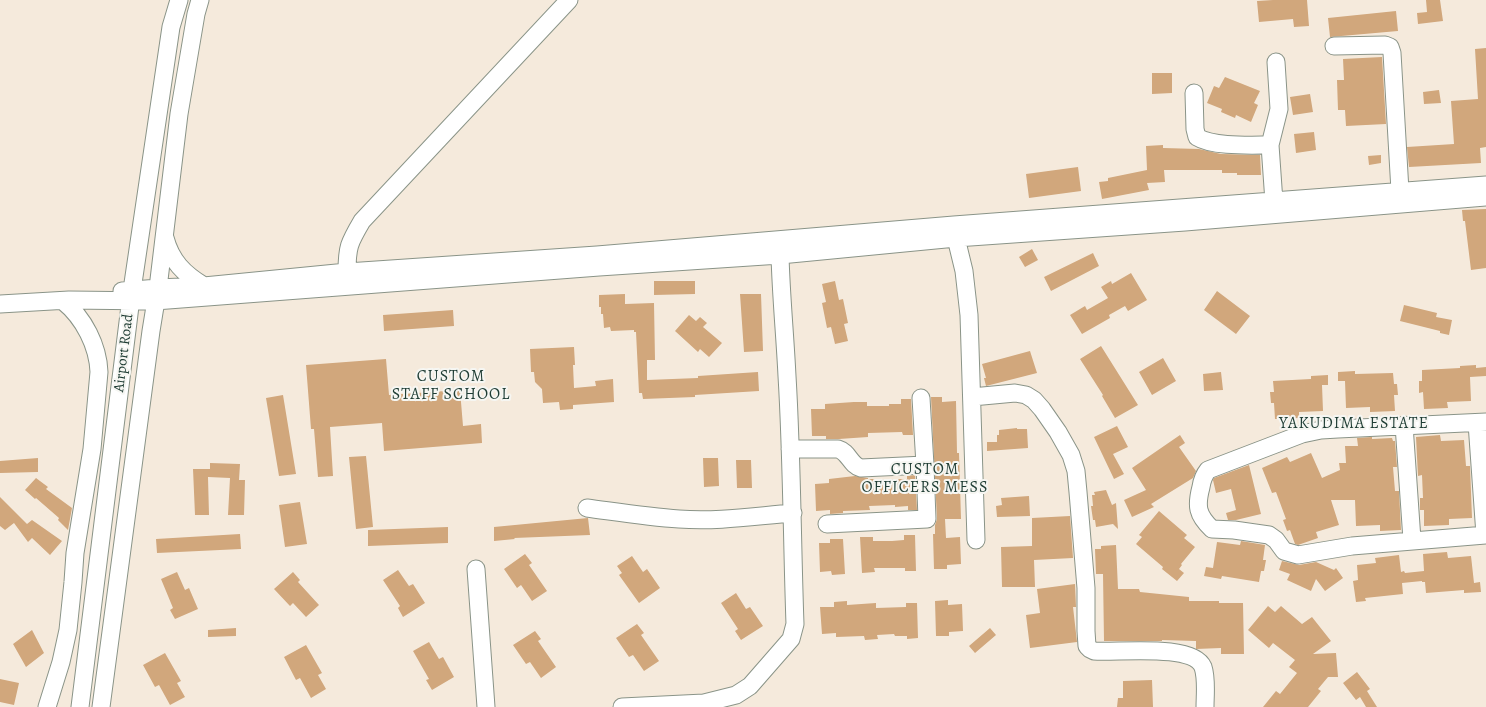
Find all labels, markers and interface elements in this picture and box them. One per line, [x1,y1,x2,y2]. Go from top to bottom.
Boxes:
street label: Airport Road [110,313,138,393]
district label: CUSTOM STAFF SCHOOL [392,367,510,405]
district label: YAKUDIMA ESTATE [1279,414,1429,434]
district label: CUSTOM OFFICERS MESS [861,460,989,498]

